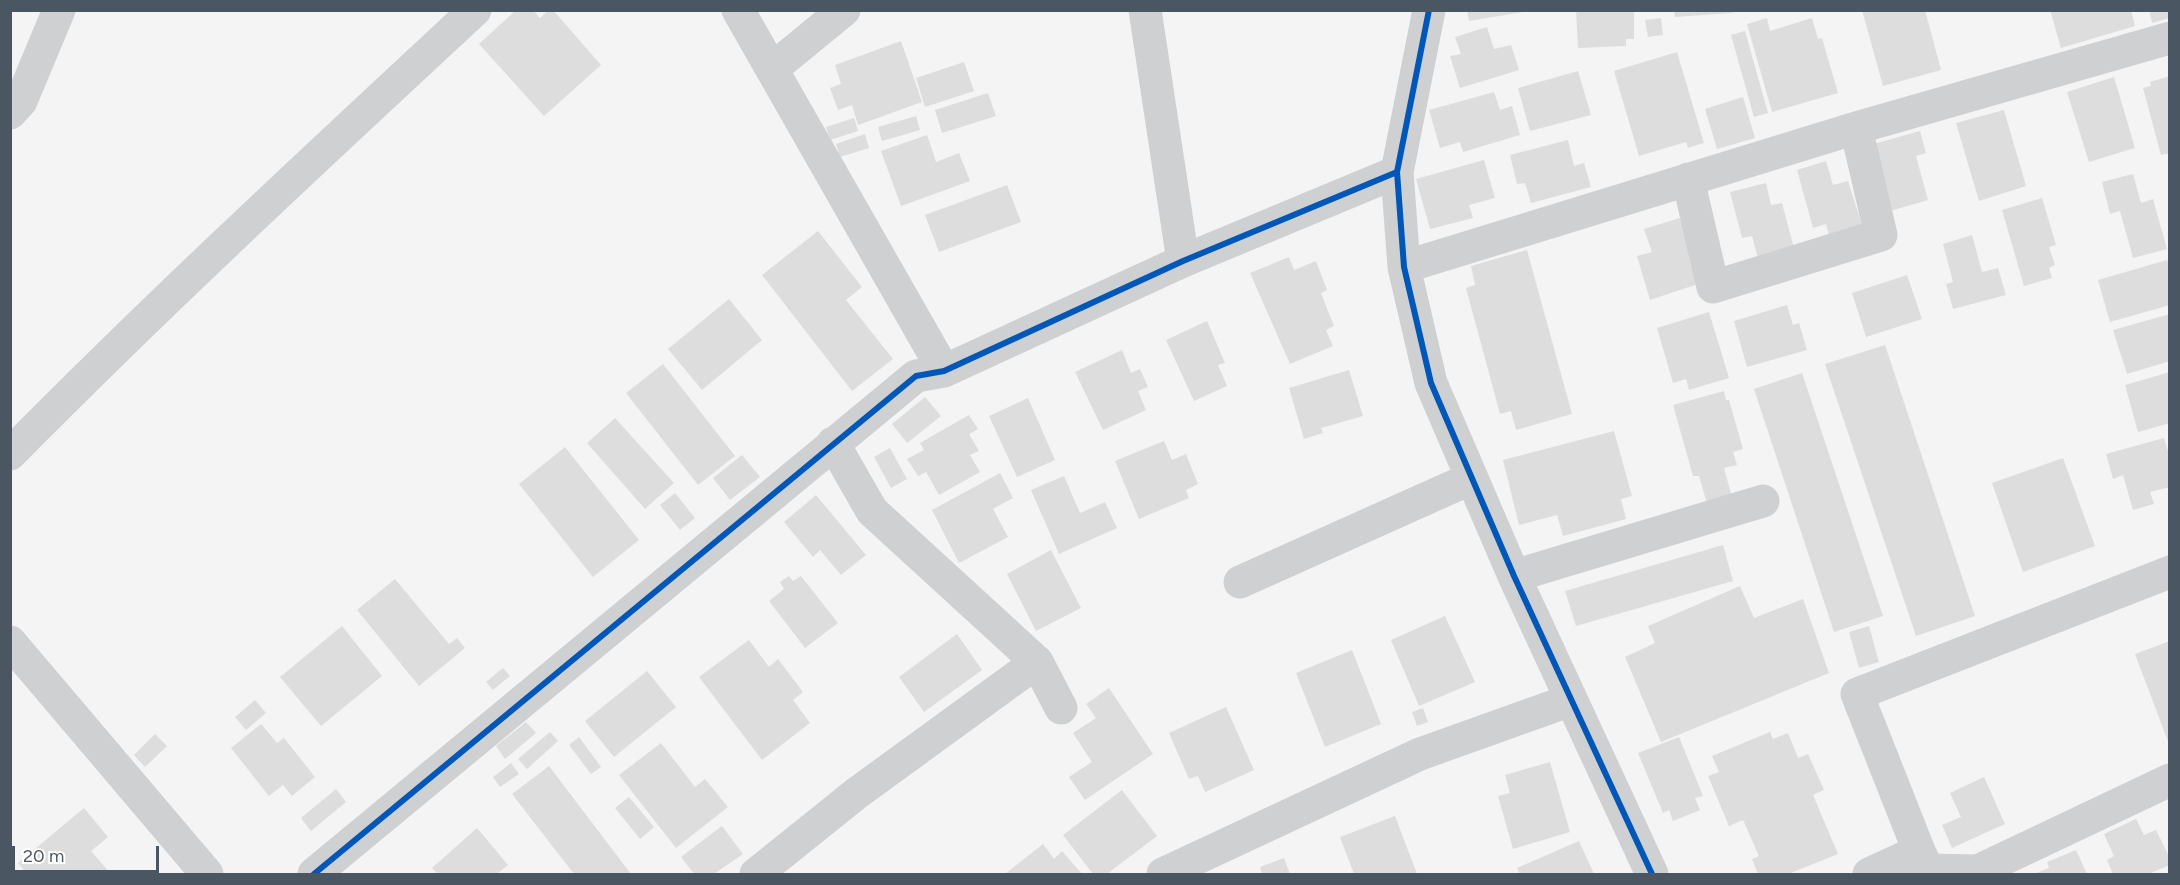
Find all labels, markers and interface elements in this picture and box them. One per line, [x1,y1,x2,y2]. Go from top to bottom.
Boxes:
scale bar [15,834,162,872]
text: 20 m [23,845,64,867]

